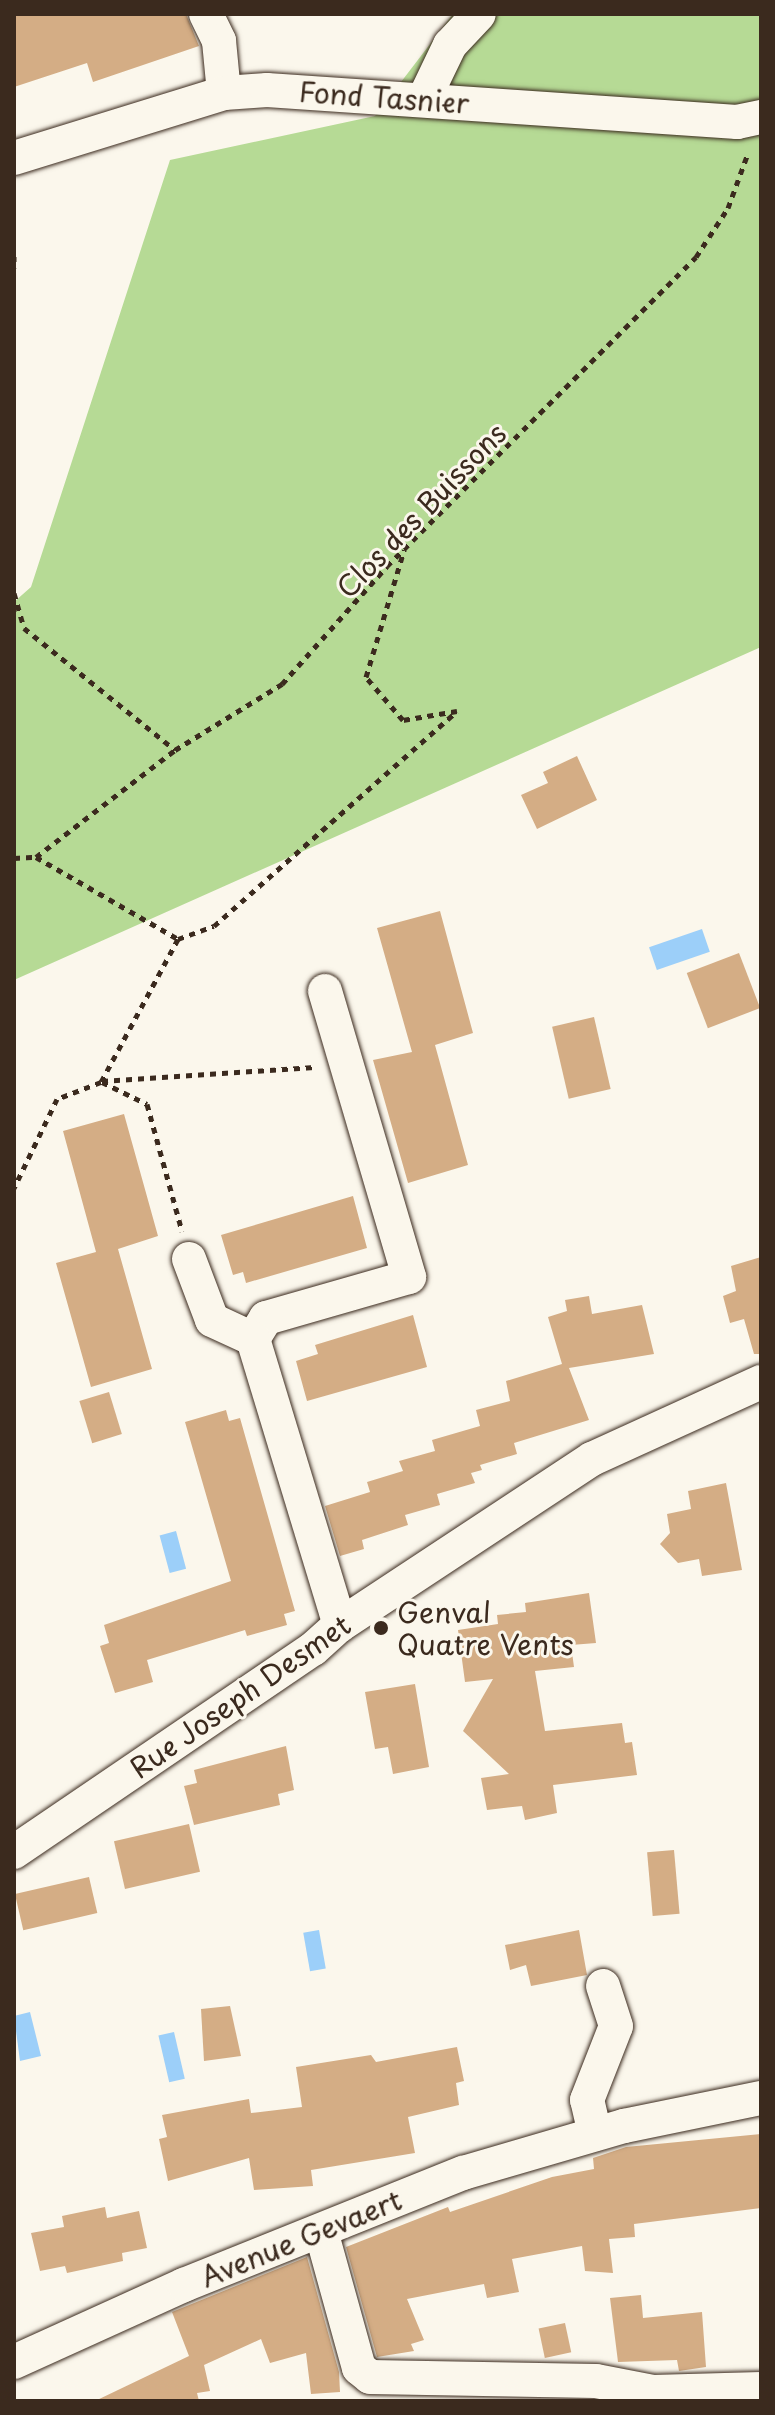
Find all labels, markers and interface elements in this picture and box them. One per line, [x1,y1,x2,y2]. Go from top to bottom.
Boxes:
street label: Fond Tasnier [297,74,471,120]
street label: Clos des Buissons [328,414,514,606]
place label: Genval Quatre Vents [397,1595,573,1661]
street label: Rue Joseph Desmet [122,1607,358,1785]
marker: Genval Quatre Vents [372,1619,390,1637]
street label: Avenue Gevaert [196,2182,406,2294]

